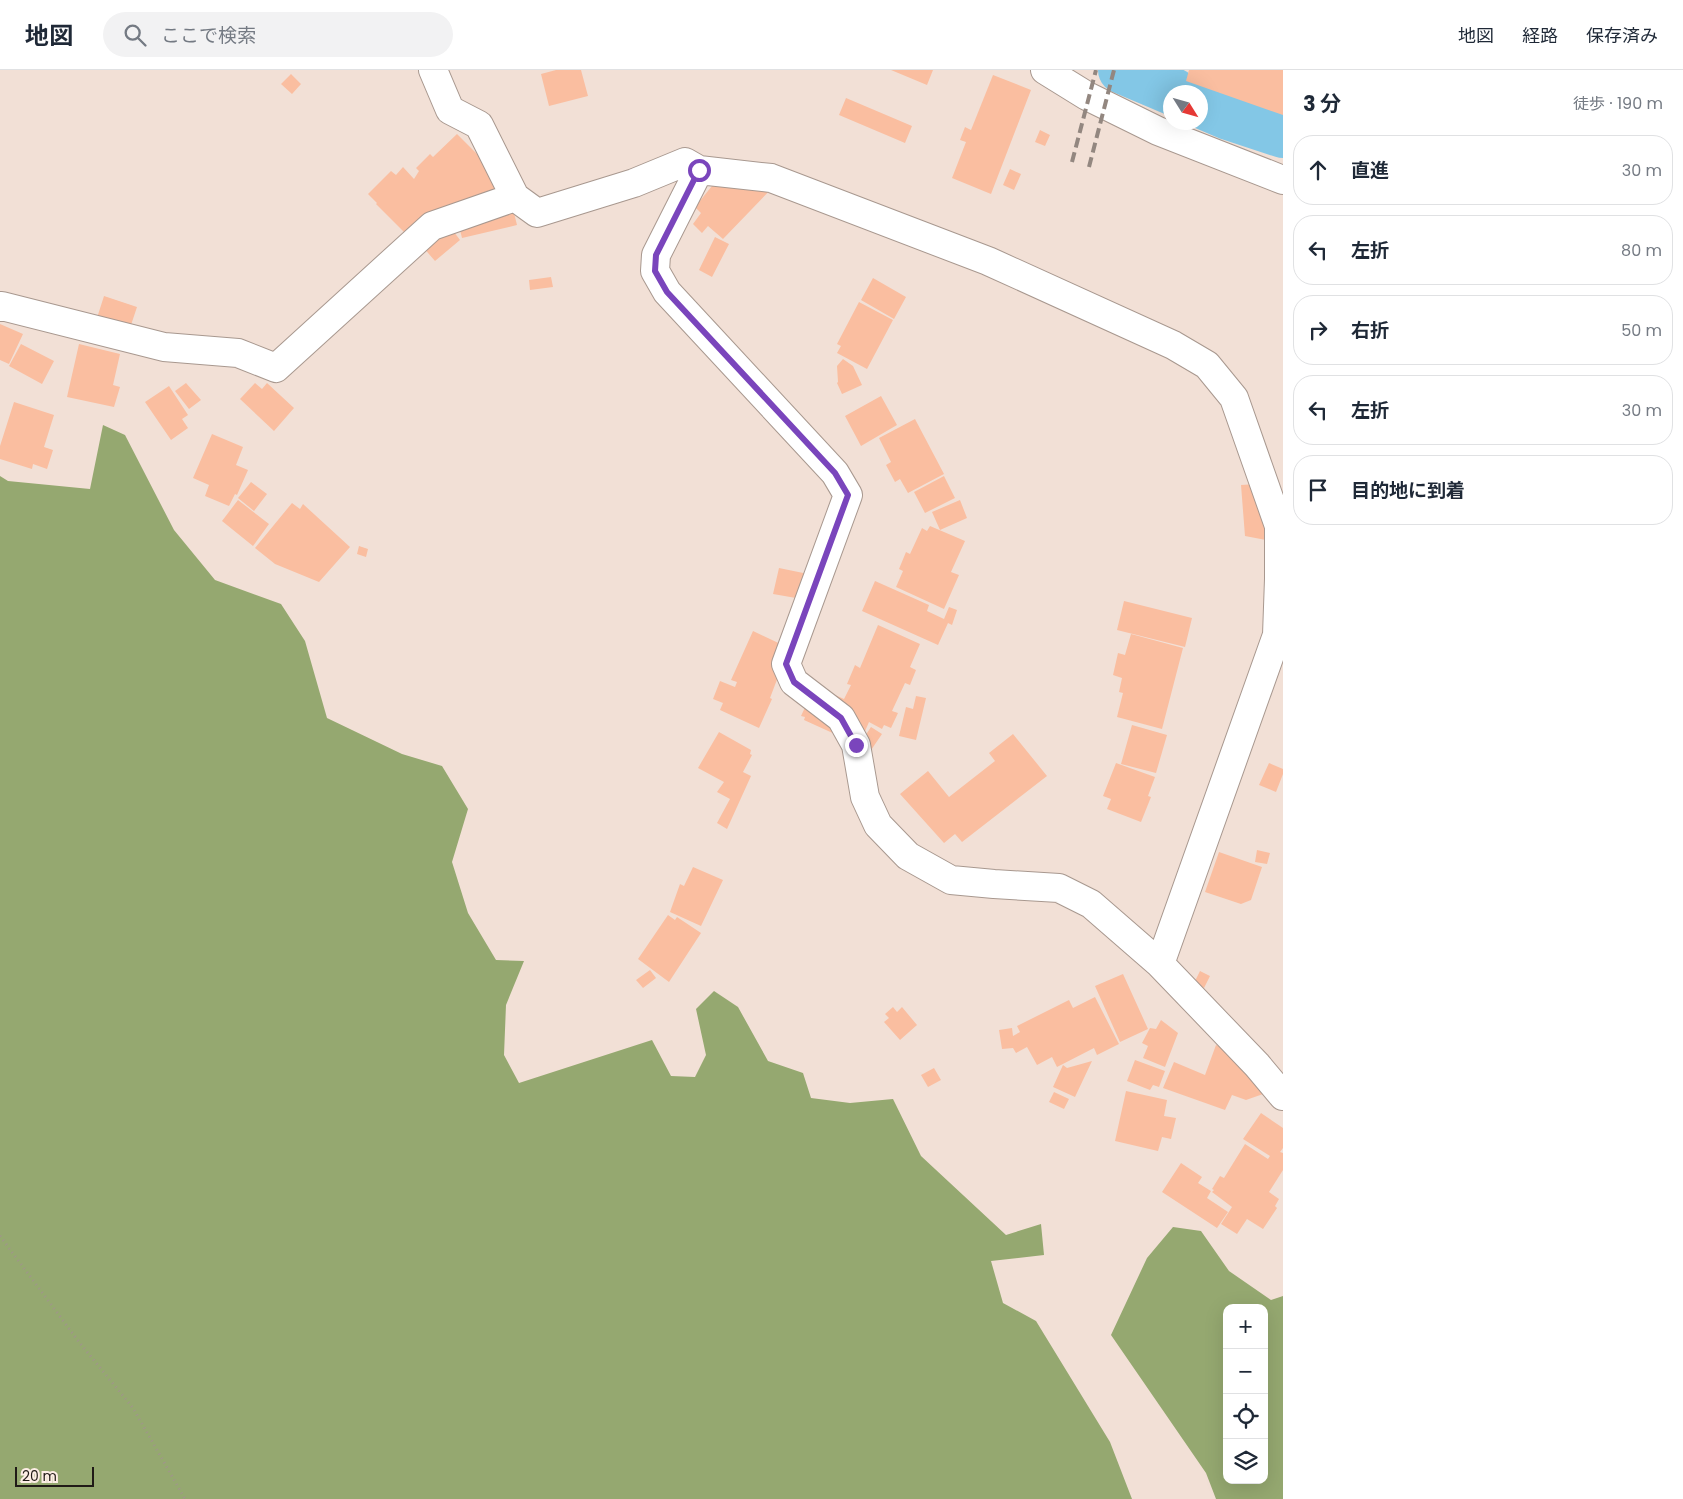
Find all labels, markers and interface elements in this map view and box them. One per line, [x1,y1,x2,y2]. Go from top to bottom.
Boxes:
search box [103,12,453,57]
text: 地図 [25,19,73,52]
icon: search [121,21,149,49]
text: ここで検索 [161,22,256,49]
text: 地図 [1458,23,1494,48]
text: 経路 [1522,23,1558,48]
text: 保存済み [1586,23,1658,48]
north arrow [1163,85,1208,130]
text: 3 分 [1303,89,1341,118]
text: 徒歩 · 190 m [1573,92,1663,115]
icon: ahead [1304,156,1332,184]
text: 直進 [1351,157,1389,184]
route start [688,159,711,182]
text: 30 m [1622,159,1662,182]
icon: left [1304,236,1332,264]
text: 左折 [1351,237,1389,264]
text: 80 m [1621,239,1662,262]
icon: right [1304,316,1332,344]
text: 右折 [1351,317,1389,344]
text: 50 m [1621,319,1662,342]
icon: left [1304,396,1332,424]
text: 左折 [1351,397,1389,424]
text: 30 m [1622,399,1662,422]
icon: arrive [1304,476,1332,504]
text: 目的地に到着 [1351,477,1465,504]
route end [845,734,868,757]
map controls [1223,1304,1268,1484]
button: + [1223,1304,1268,1349]
button: − [1223,1349,1268,1394]
button: locate [1223,1394,1268,1439]
button: layers [1223,1439,1268,1484]
scale bar [15,1464,94,1487]
text: 20 m [22,1466,57,1486]

